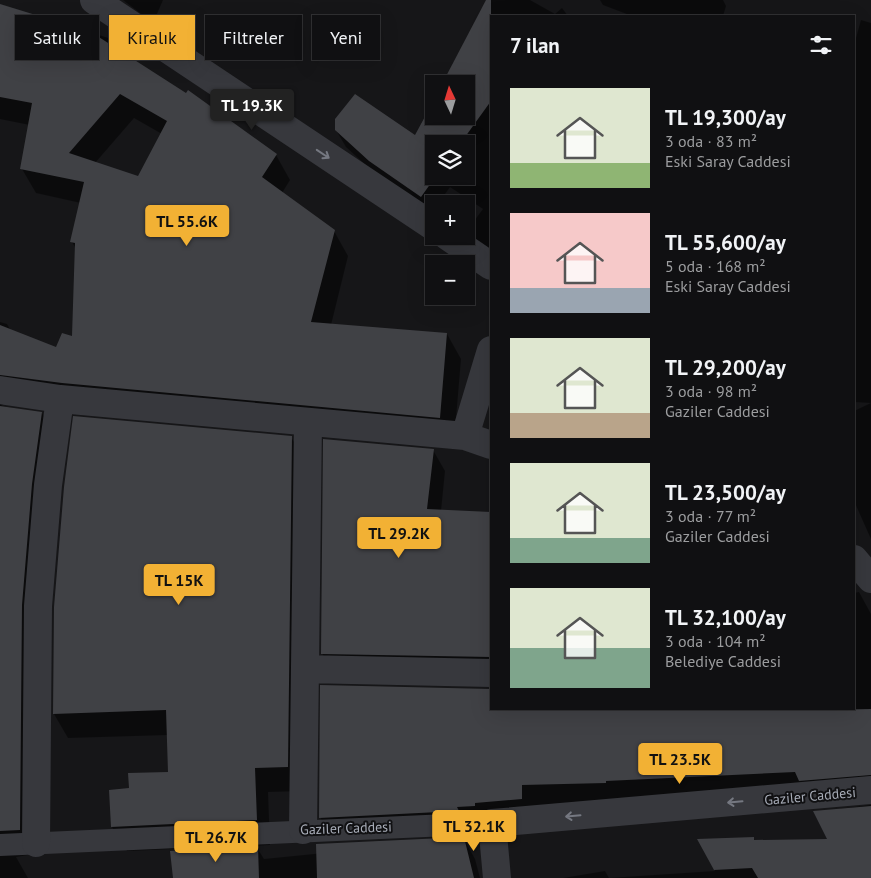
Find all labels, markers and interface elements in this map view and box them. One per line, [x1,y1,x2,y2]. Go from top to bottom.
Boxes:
chip: Satılık [15,15,99,60]
chip: Kiralık [109,15,195,60]
chip: Filtreler [205,15,302,60]
chip: Yeni [312,15,380,60]
icon: filters [807,31,835,59]
text: 7 ilan [510,32,560,59]
north arrow [425,75,475,125]
map controls [425,75,475,305]
pin: TL 19.3K [200,88,304,131]
text: TL 19.3K [221,95,283,115]
text: TL 19,300/ay [665,104,786,131]
icon: home [550,108,610,168]
text: 3 oda · 83 m² [665,131,757,151]
button: layers [425,135,475,185]
one-way arrow [316,149,330,159]
text: Eski Saray Caddesi [665,151,791,171]
button: + [425,195,475,245]
pin: TL 55.6K [135,204,239,247]
text: TL 55.6K [156,211,218,231]
text: TL 55,600/ay [665,229,786,256]
icon: home [550,233,610,293]
button: − [425,255,475,305]
text: 5 oda · 168 m² [665,256,766,276]
text: Eski Saray Caddesi [665,276,791,296]
text: TL 29,200/ay [665,354,786,381]
icon: home [550,358,610,418]
text: 3 oda · 98 m² [665,381,757,401]
text: Gaziler Caddesi [665,401,770,421]
text: TL 23,500/ay [665,479,786,506]
icon: home [550,483,610,543]
text: 3 oda · 77 m² [665,506,756,526]
pin: TL 29.2K [347,516,451,559]
text: TL 29.2K [368,523,430,543]
text: Gaziler Caddesi [665,526,770,546]
pin: TL 15K [138,564,220,606]
text: TL 15K [155,570,203,590]
text: TL 32,100/ay [665,604,786,631]
icon: home [550,608,610,668]
text: 3 oda · 104 m² [665,631,766,651]
text: Belediye Caddesi [665,651,781,671]
pin: TL 23.5K [628,742,732,785]
text: TL 23.5K [649,749,711,769]
street label: Gaziler Caddesi [764,783,856,809]
one-way arrow [728,797,744,807]
pin: TL 32.1K [422,810,526,852]
one-way arrow [566,811,582,821]
text: TL 32.1K [443,816,505,836]
street label: Gaziler Caddesi [300,817,392,839]
pin: TL 26.7K [164,820,268,863]
text: TL 26.7K [185,827,247,847]

